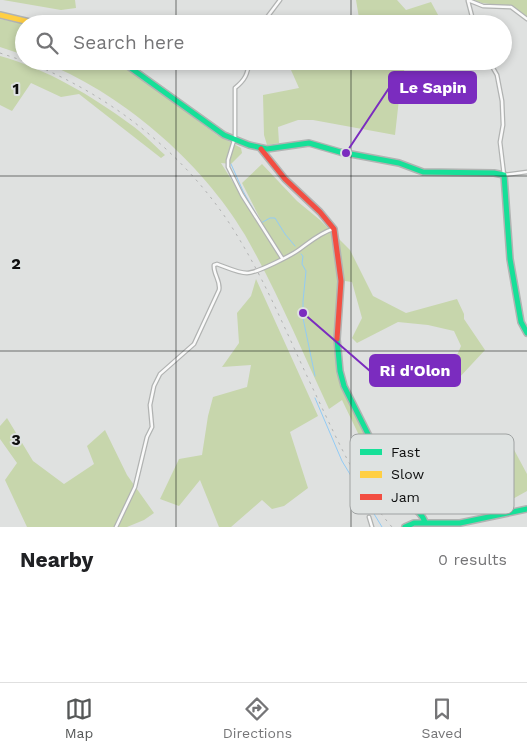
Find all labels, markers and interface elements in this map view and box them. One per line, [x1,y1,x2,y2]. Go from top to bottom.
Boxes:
search box [15,15,512,70]
icon: search [33,29,61,57]
text: Search here [73,31,184,54]
callout: Le Sapin [389,72,476,103]
text: Le Sapin [399,78,467,97]
text: 1 [13,79,19,98]
text: 2 [11,254,21,273]
callout: Ri d'Olon [370,355,460,386]
text: Ri d'Olon [380,361,450,380]
text: 3 [11,430,21,449]
legend [350,434,514,514]
text: Fast [391,444,420,460]
text: Slow [391,466,424,482]
text: Jam [391,489,420,505]
text: Nearby [20,547,93,572]
text: 0 results [438,550,507,569]
tab: Map [65,695,93,741]
tab: Directions [223,695,292,741]
tab: Saved [422,695,462,741]

